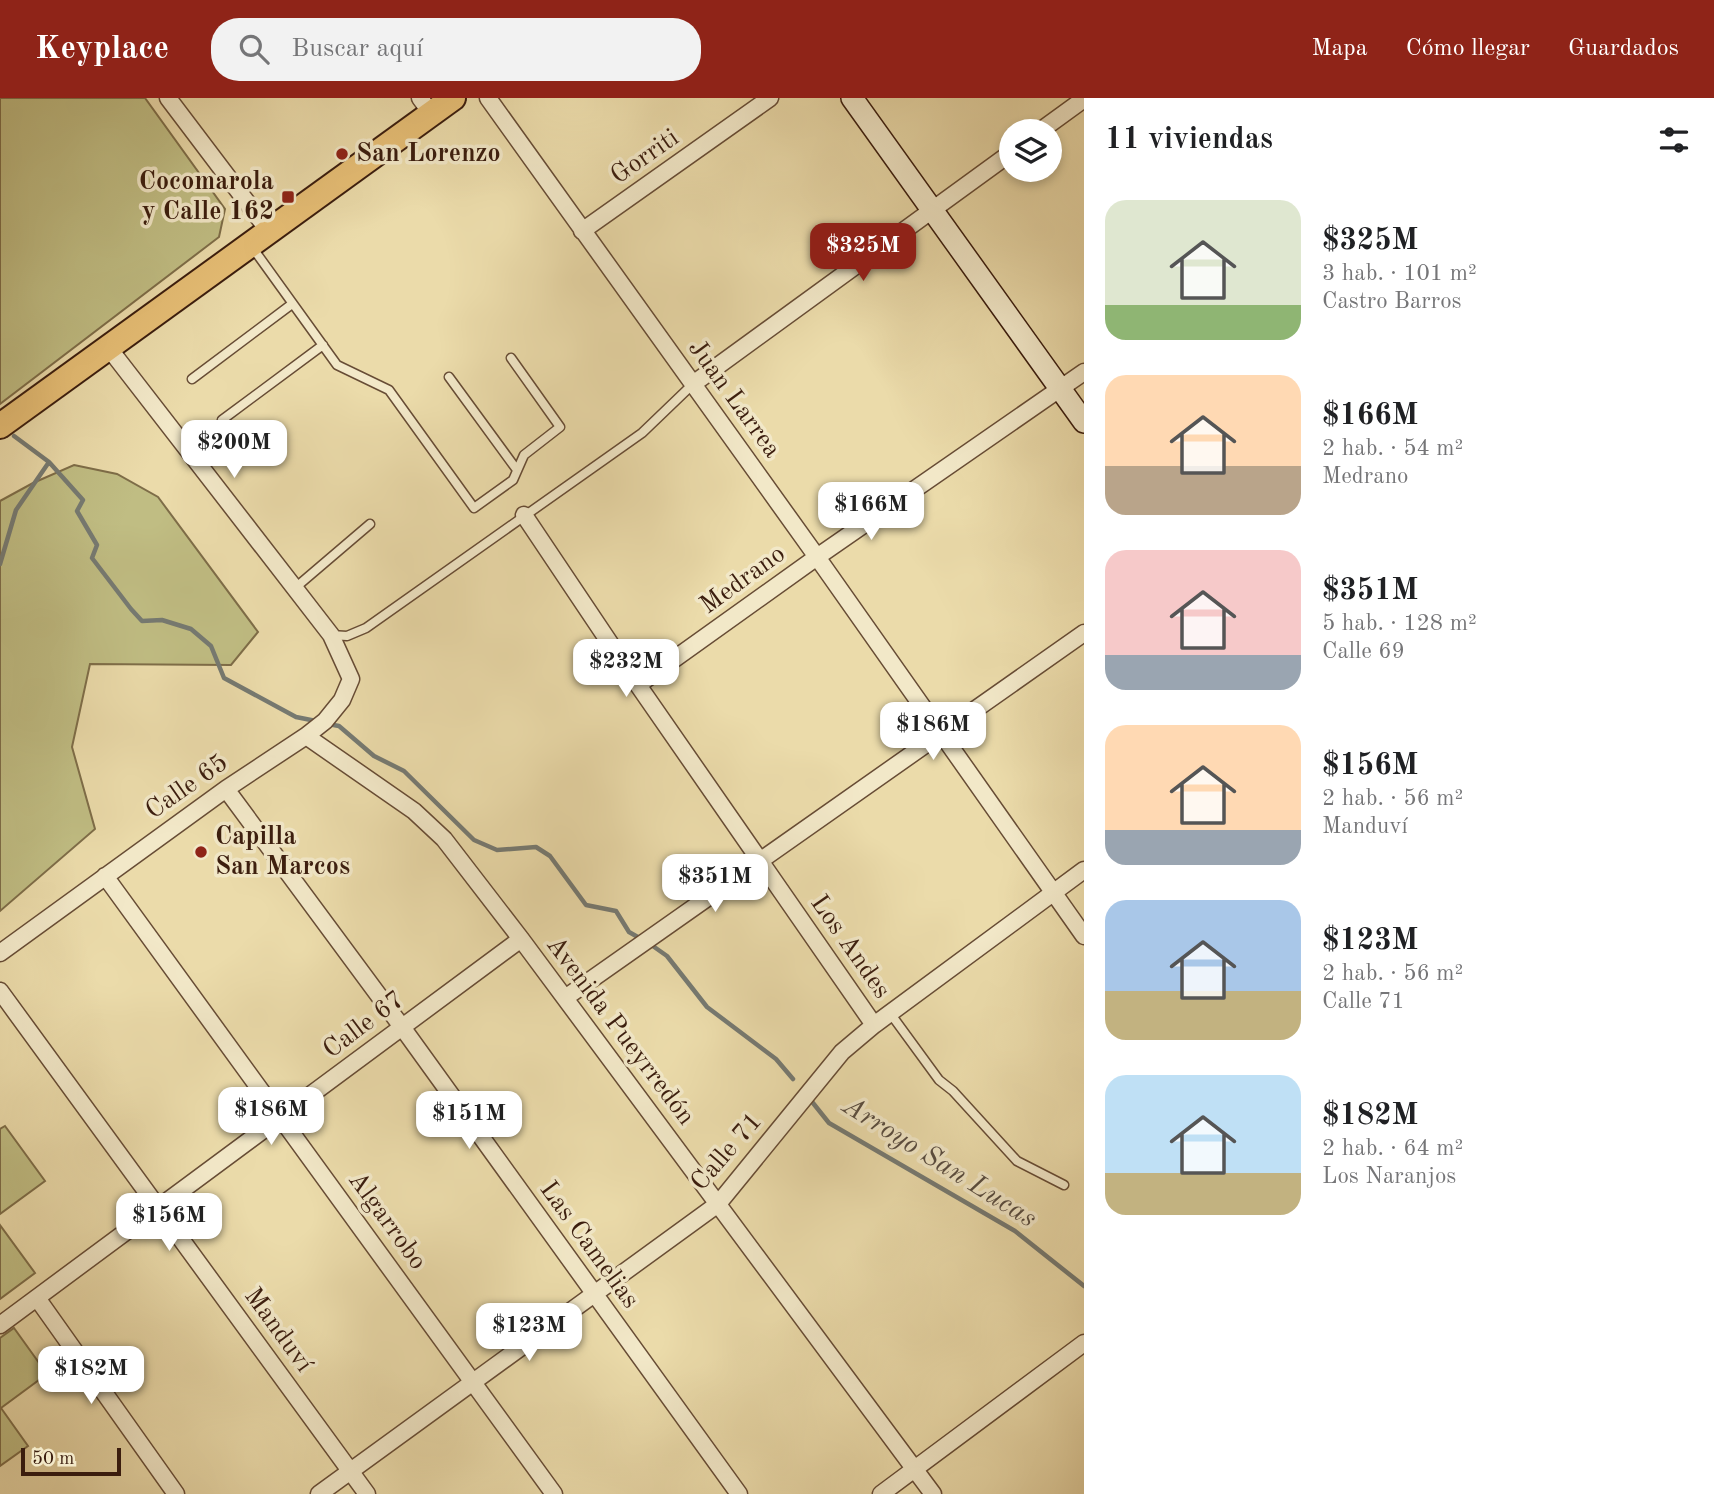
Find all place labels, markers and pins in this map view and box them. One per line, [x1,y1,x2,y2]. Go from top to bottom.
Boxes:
place label: San Lorenzo [356,141,501,167]
marker: San Lorenzo [334,146,350,162]
place label: Cocomarola y Calle 162 [139,169,274,225]
marker: Cocomarola y Calle 162 [280,189,296,205]
pin: $325M [814,223,912,283]
pin: $200M [185,420,283,480]
pin: $166M [822,482,920,542]
pin: $232M [577,640,675,699]
pin: $186M [884,702,982,762]
place label: Capilla San Marcos [215,824,350,880]
marker: Capilla San Marcos [193,844,209,860]
pin: $351M [666,854,764,914]
pin: $186M [222,1088,320,1147]
pin: $151M [420,1091,518,1151]
pin: $156M [120,1194,218,1253]
pin: $123M [480,1304,578,1363]
pin: $182M [42,1346,140,1406]

